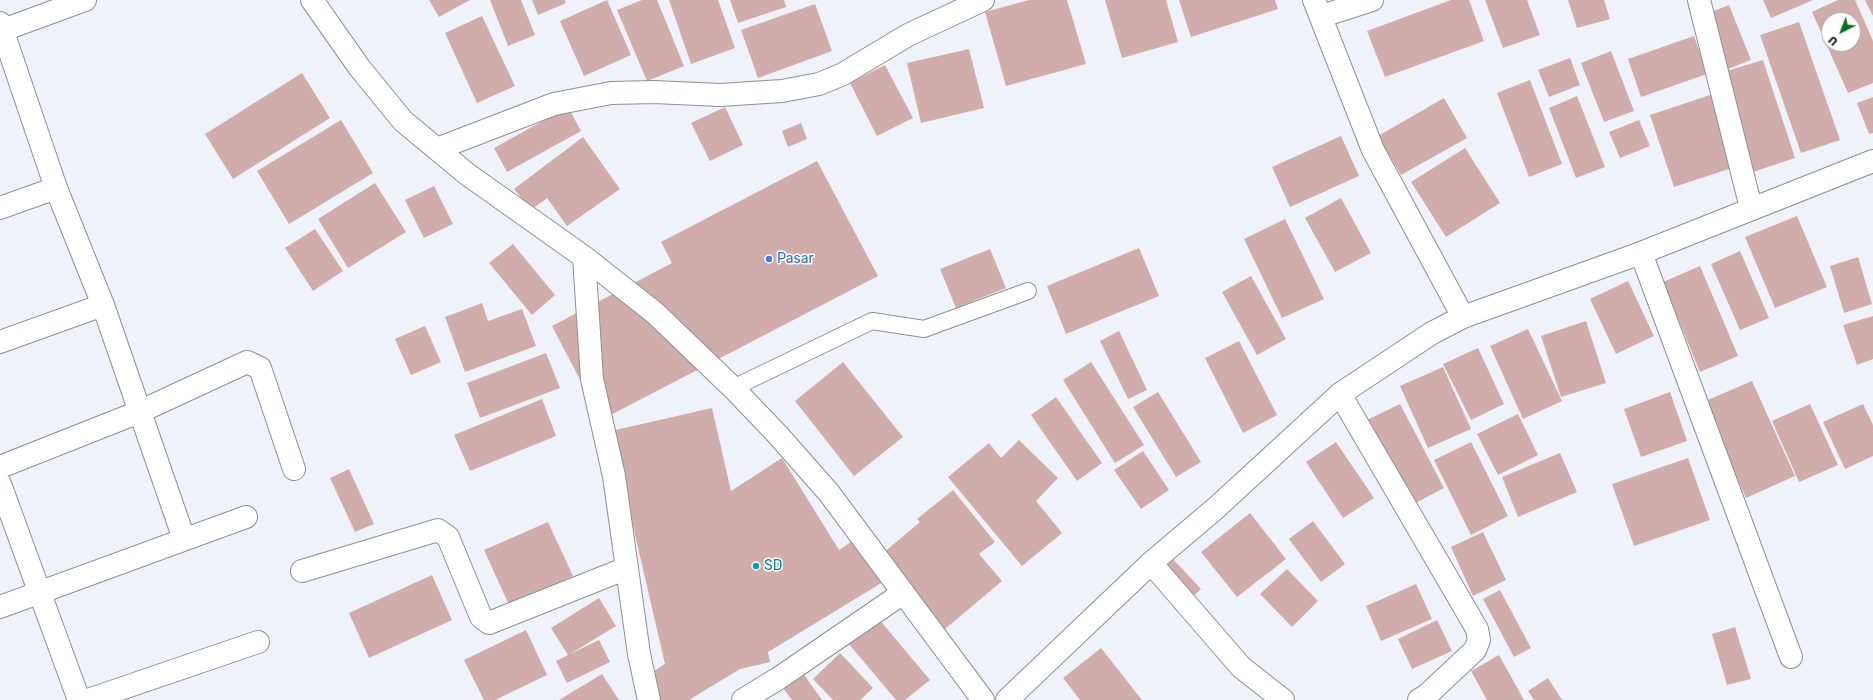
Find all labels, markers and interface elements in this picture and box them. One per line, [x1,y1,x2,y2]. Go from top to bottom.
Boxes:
north arrow [1821,12,1861,52]
text: U [1826,33,1841,48]
place label: Pasar [777,251,814,267]
marker: Pasar [764,254,774,264]
place label: SD [764,558,782,574]
marker: SD [751,561,761,571]

